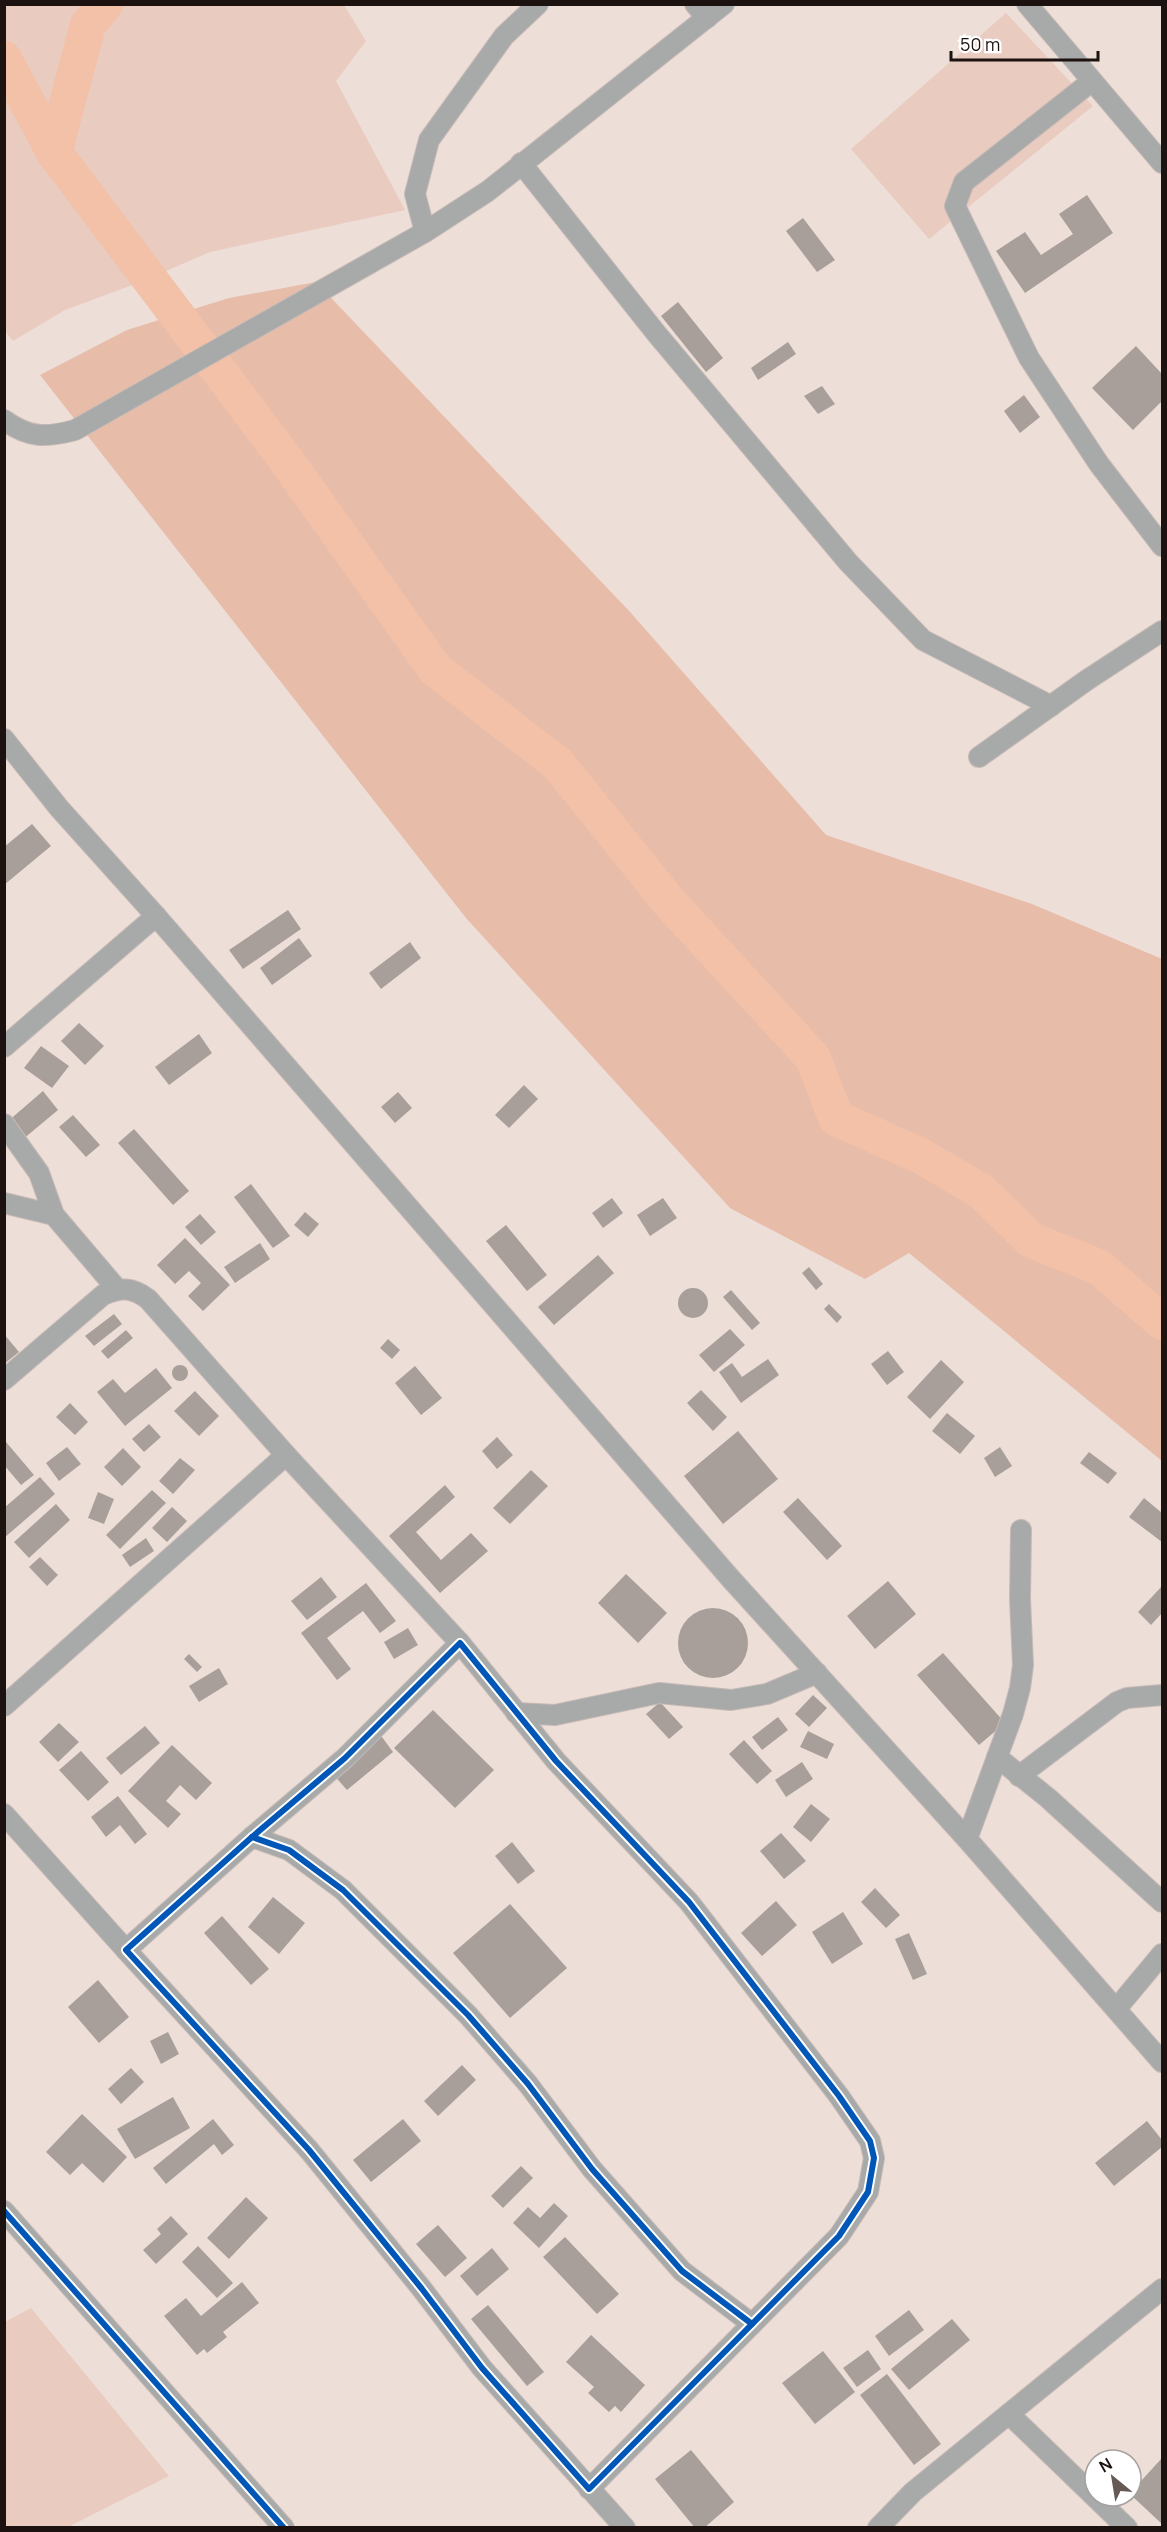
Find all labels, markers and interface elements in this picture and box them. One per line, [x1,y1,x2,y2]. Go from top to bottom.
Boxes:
scale bar [951,24,1098,62]
text: 50 m [960,32,1000,56]
north arrow [1083,2448,1143,2508]
text: N [1095,2453,1116,2477]

